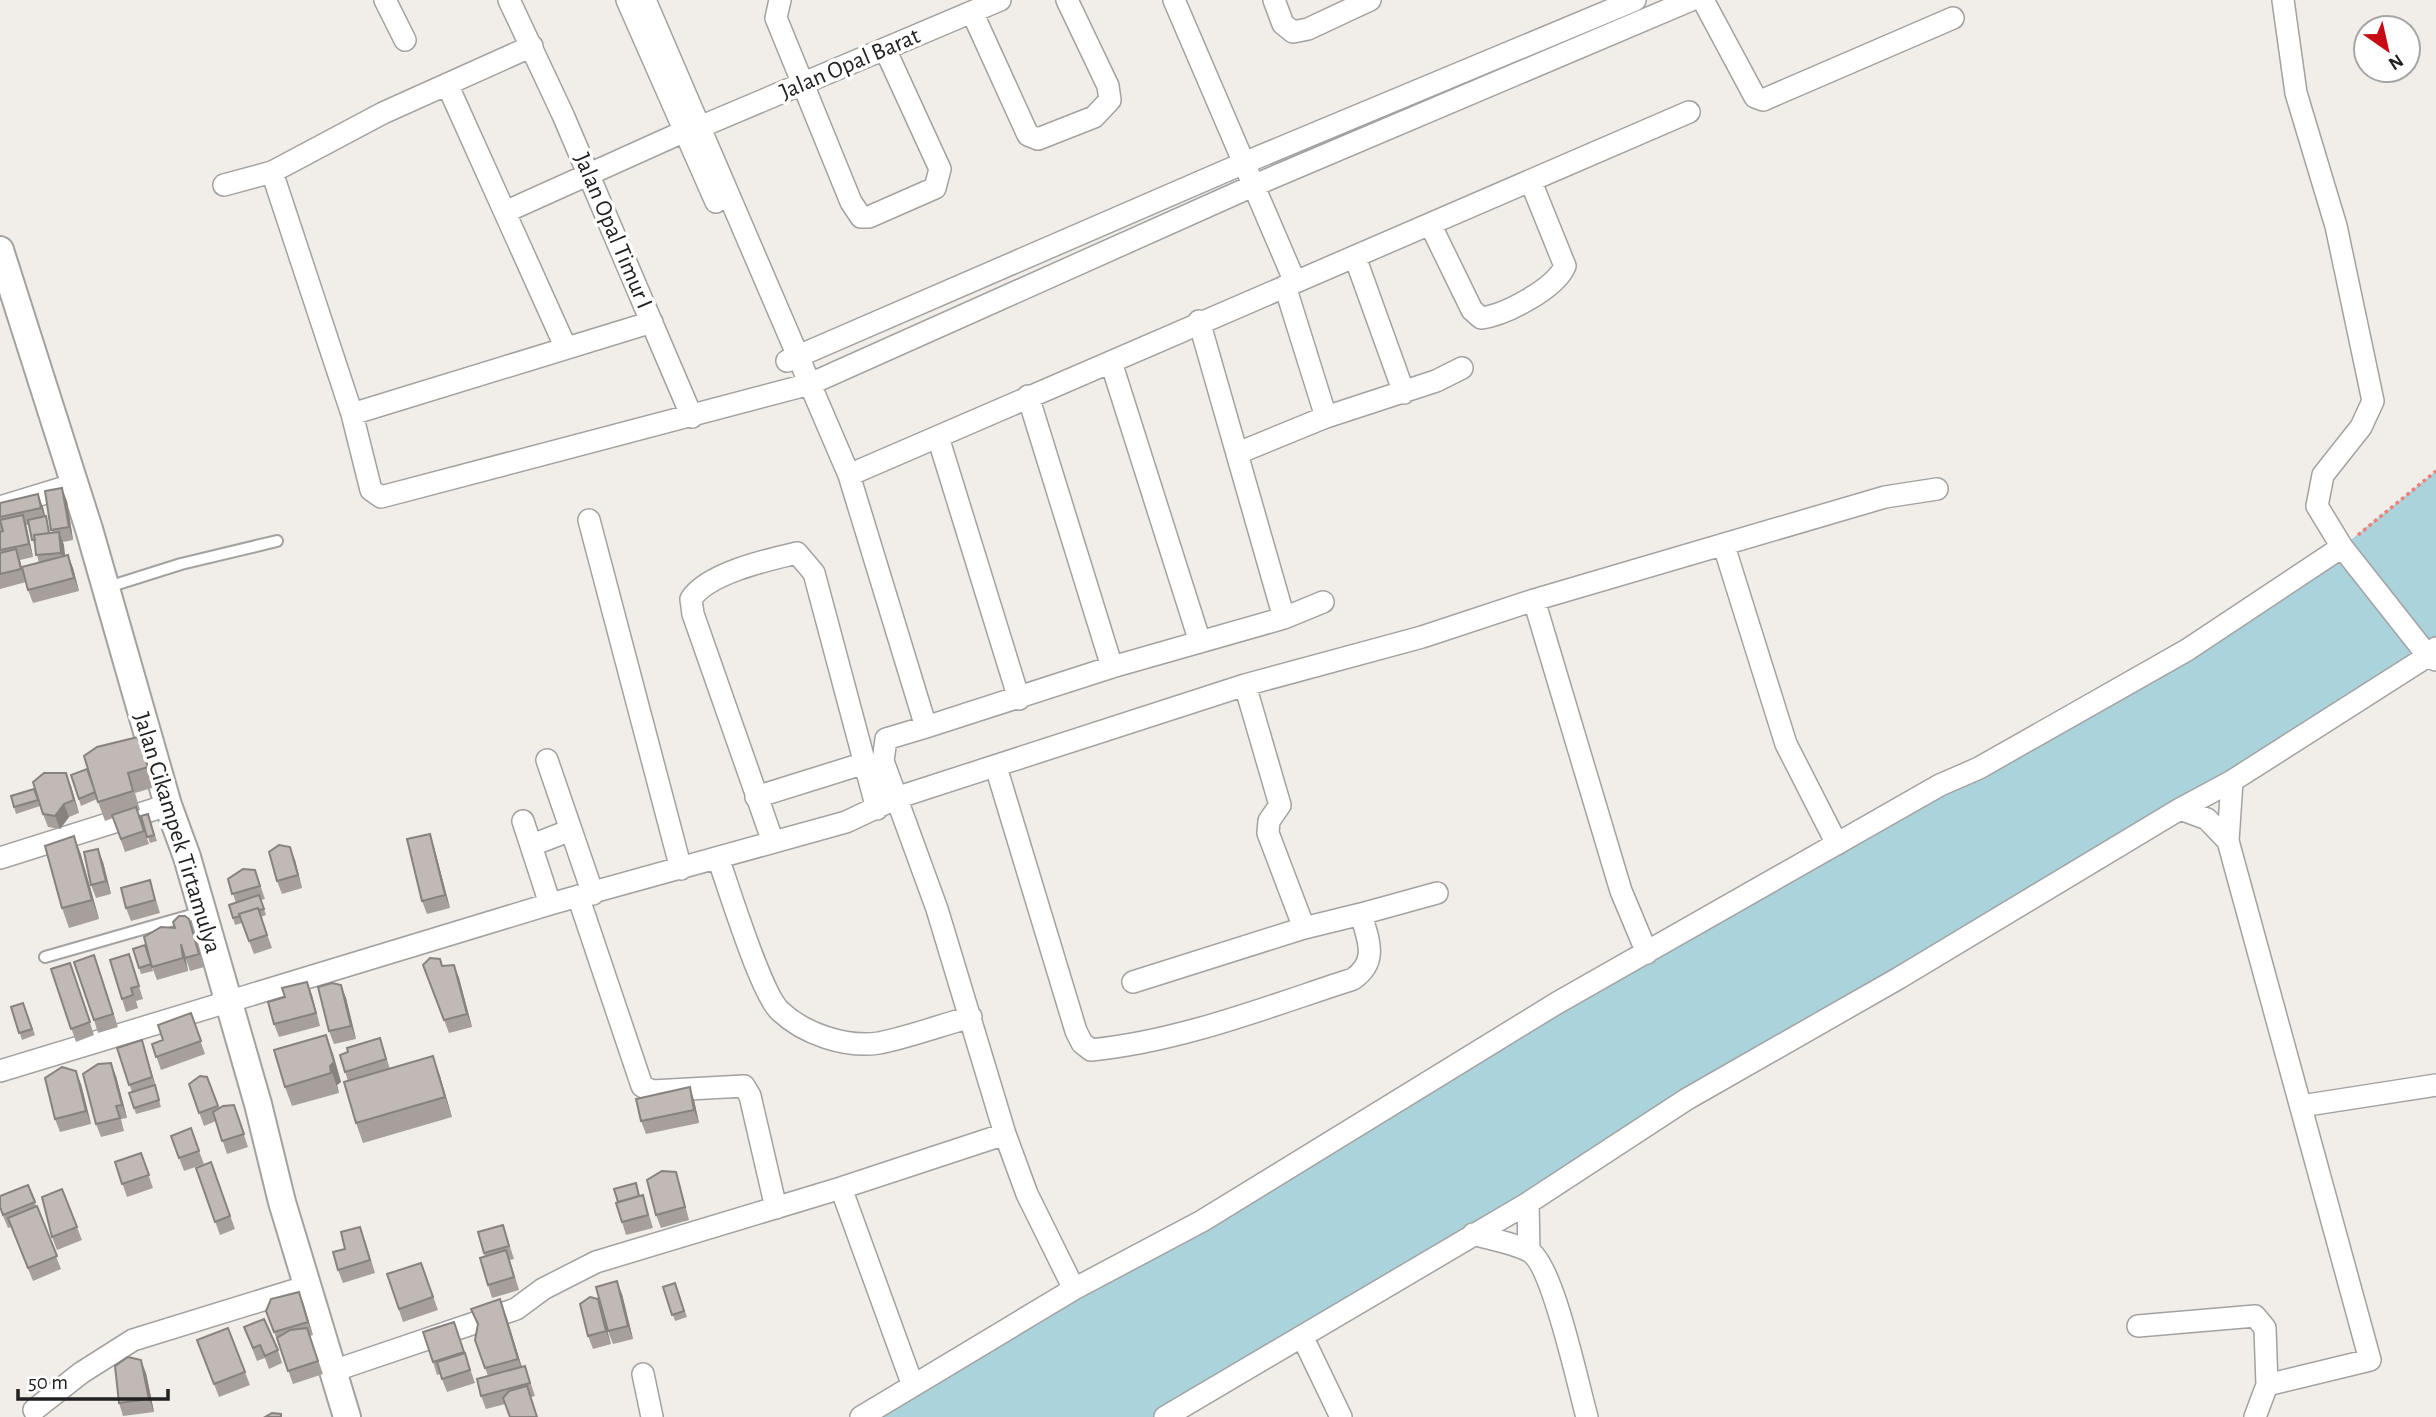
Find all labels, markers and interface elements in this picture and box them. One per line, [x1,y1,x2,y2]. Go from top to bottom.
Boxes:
north arrow [2352,14,2422,84]
street label: Jalan Opal Barat [776,24,924,104]
text: N [2385,50,2406,73]
street label: Jalan Opal Timur I [569,150,657,312]
street label: Jalan Cikampek Tirtamulya [129,710,225,956]
scale bar [18,1358,168,1402]
text: 50 m [28,1372,68,1393]

